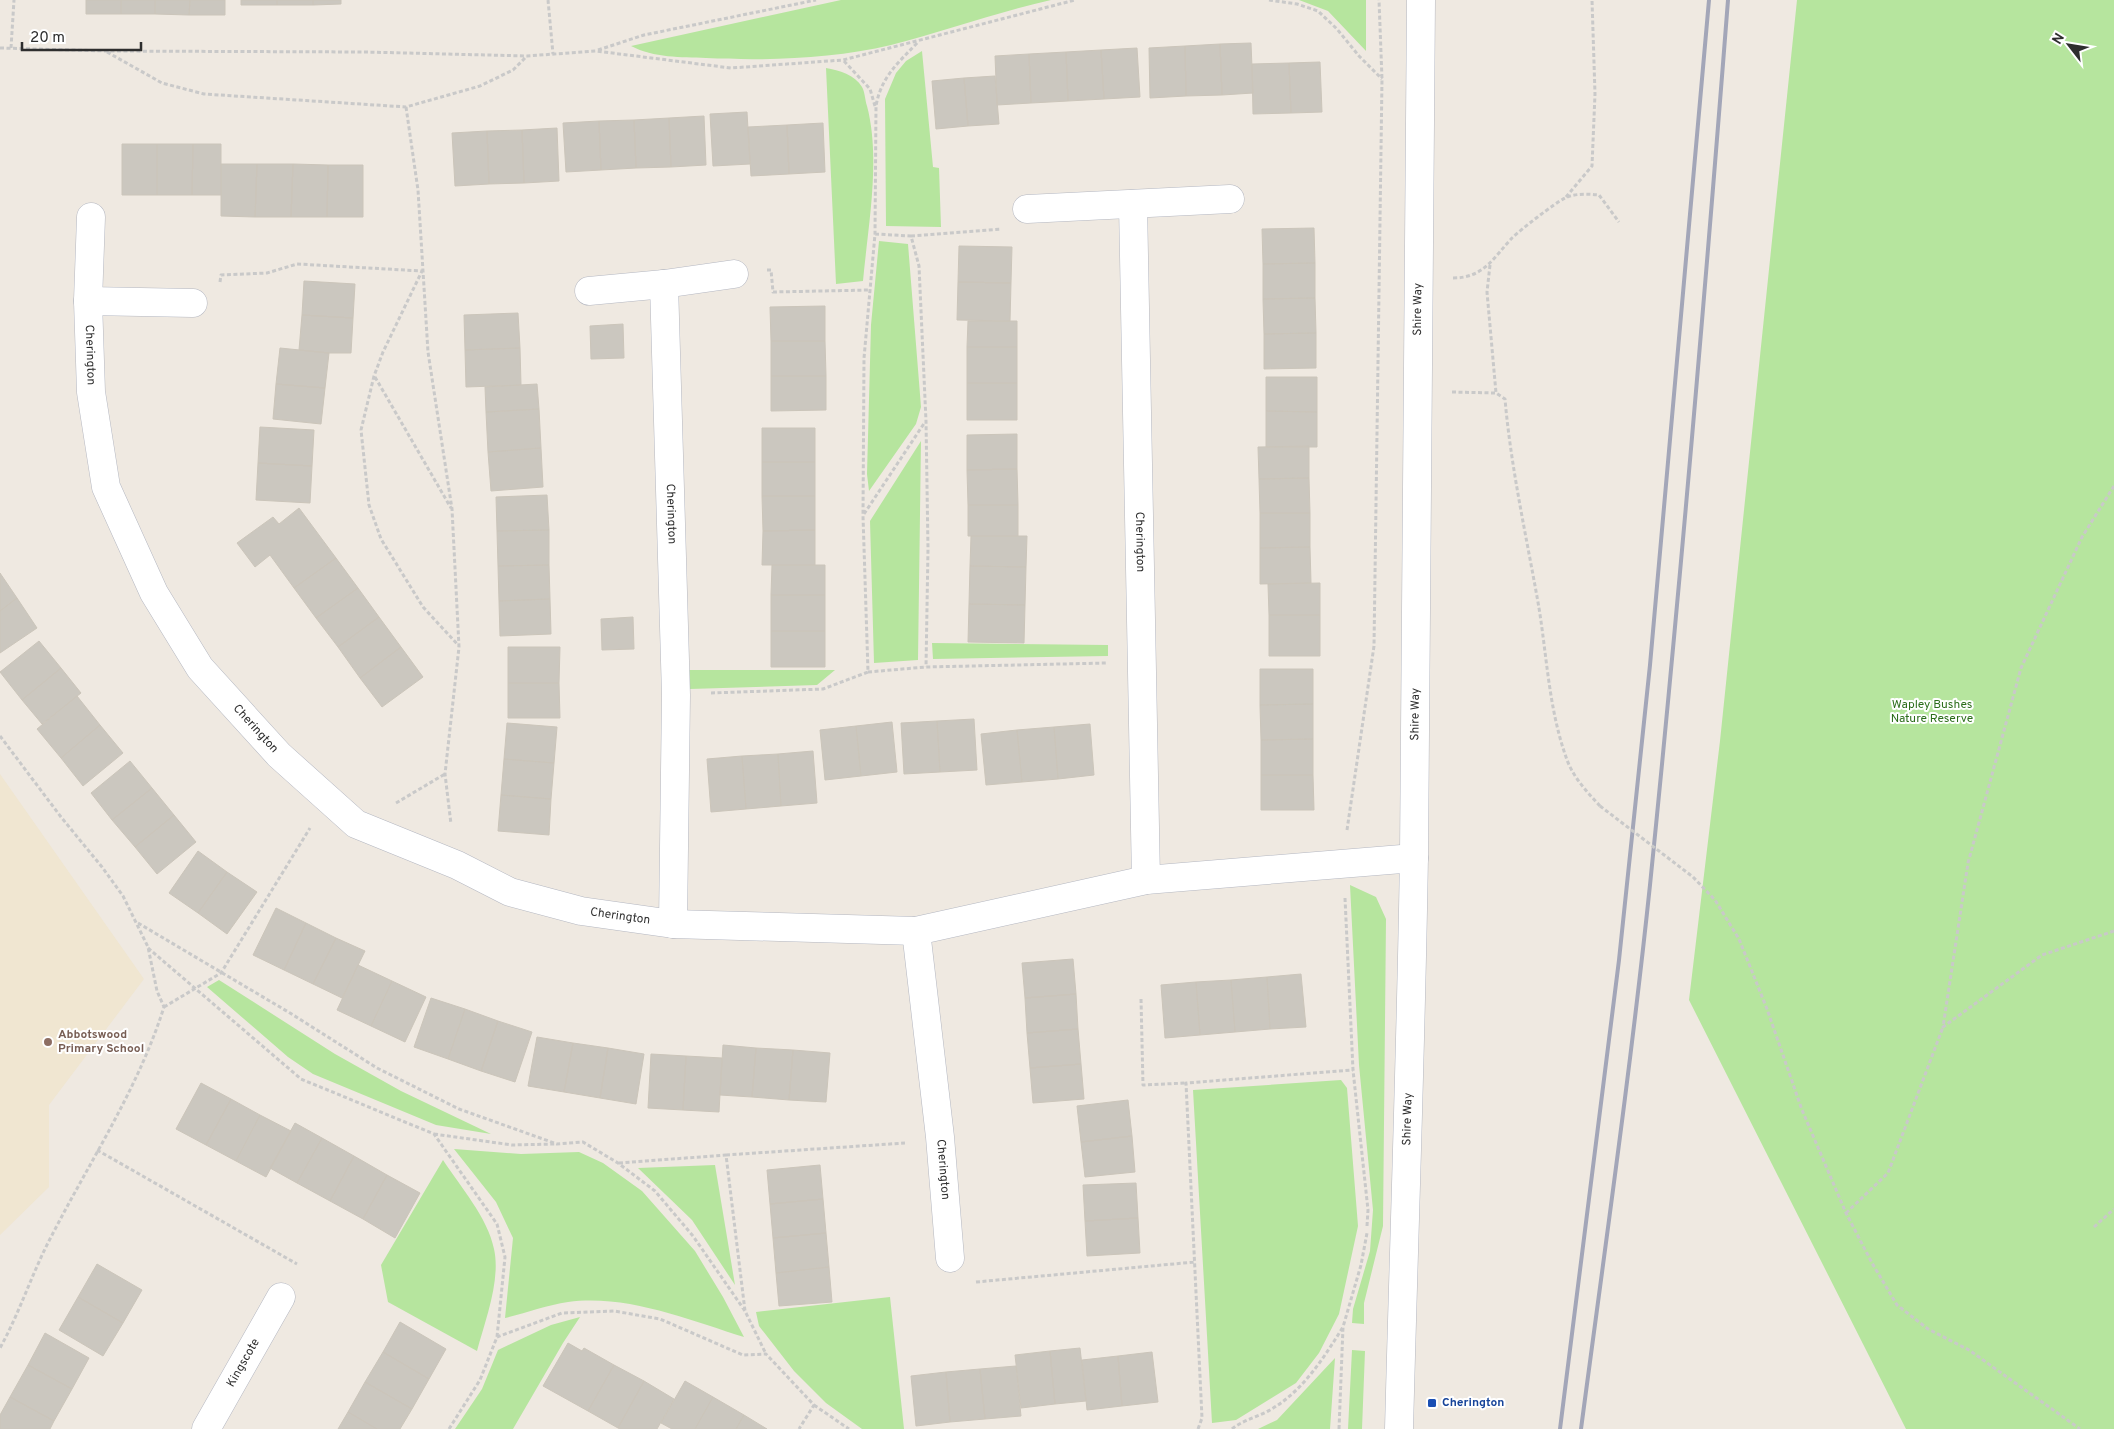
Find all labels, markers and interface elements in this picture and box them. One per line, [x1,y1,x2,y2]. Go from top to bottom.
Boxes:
scale bar [22,20,141,52]
north arrow [2044,20,2094,70]
text: 20 m [30,29,65,48]
text: N [2049,30,2069,48]
street label: Shire Way [1410,283,1426,336]
street label: Cherington [81,324,99,385]
street label: Cherington [662,483,680,544]
street label: Cherington [1131,512,1148,572]
street label: Shire Way [1407,688,1424,741]
park label: Wapley Bushes Nature Reserve [1891,697,1973,727]
street label: Cherington [229,701,282,757]
street label: Cherington [589,904,651,929]
place label: Abbotswood Primary School [58,1027,144,1057]
marker: Abbotswood Primary School [42,1036,54,1048]
street label: Shire Way [1399,1092,1417,1146]
street label: Cherington [932,1139,953,1200]
street label: Kingscote [223,1336,264,1390]
place label: Cherington [1442,1395,1504,1411]
marker: Cherington [1426,1397,1438,1409]

